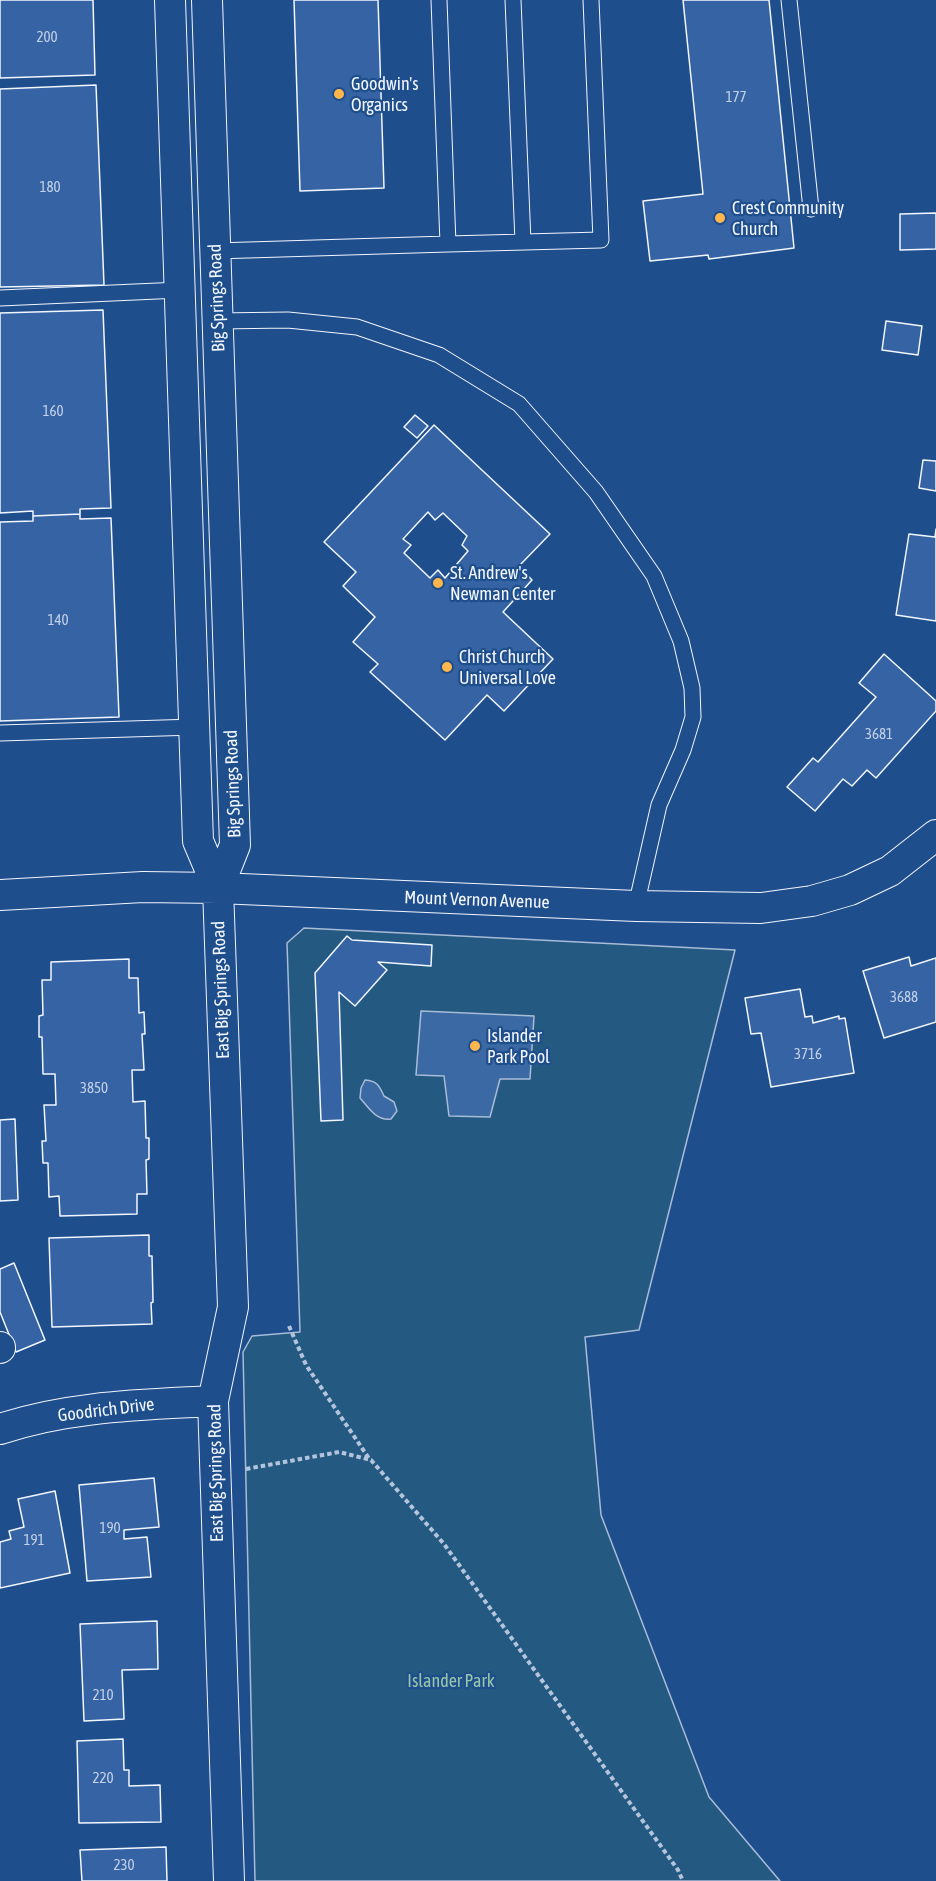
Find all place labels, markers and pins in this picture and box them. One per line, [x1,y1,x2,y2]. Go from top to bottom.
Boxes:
place label: Goodwin's Organics [351,73,419,116]
marker: Goodwin's Organics [332,87,346,101]
place label: Crest Community Church [732,197,844,240]
marker: Crest Community Church [713,211,727,225]
place label: St. Andrew's Newman Center [450,562,555,604]
marker: St. Andrew's Newman Center [431,576,445,590]
place label: Christ Church Universal Love [459,646,556,688]
marker: Christ Church Universal Love [440,660,454,674]
place label: Islander Park Pool [487,1025,550,1068]
marker: Islander Park Pool [468,1039,482,1053]

